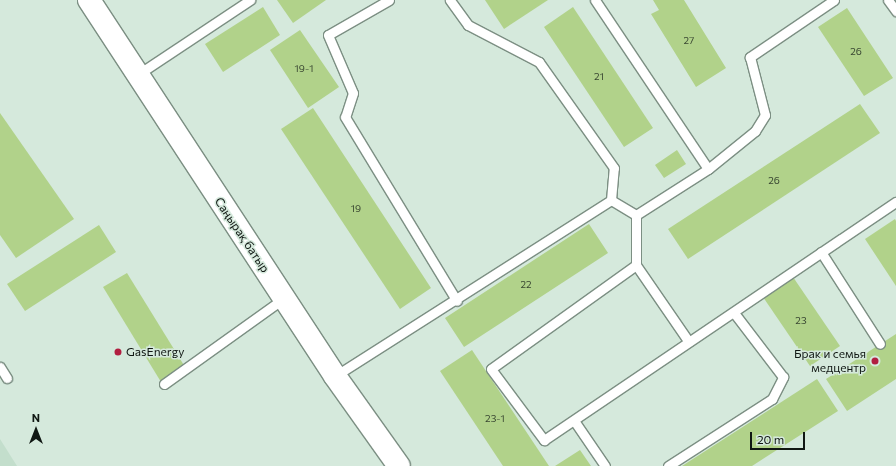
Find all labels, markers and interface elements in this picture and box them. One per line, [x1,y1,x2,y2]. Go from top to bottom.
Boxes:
house number: 27 [684,35,694,47]
house number: 26 [850,46,862,58]
house number: 19-1 [295,63,313,75]
house number: 21 [594,71,604,83]
house number: 26 [768,175,780,187]
street label: Саңырақ батыр [212,195,272,275]
house number: 19 [351,203,361,215]
house number: 22 [520,279,532,291]
house number: 23 [795,315,807,327]
place label: GasEnergy [126,345,184,359]
marker: GasEnergy [113,347,123,357]
place label: Брак и семья медцентр [794,347,866,375]
marker: Брак и семья медцентр [869,355,881,367]
north arrow [16,410,56,450]
text: N [32,411,40,424]
house number: 23-1 [485,413,505,425]
scale bar [752,424,807,450]
text: 20 m [757,432,784,446]

